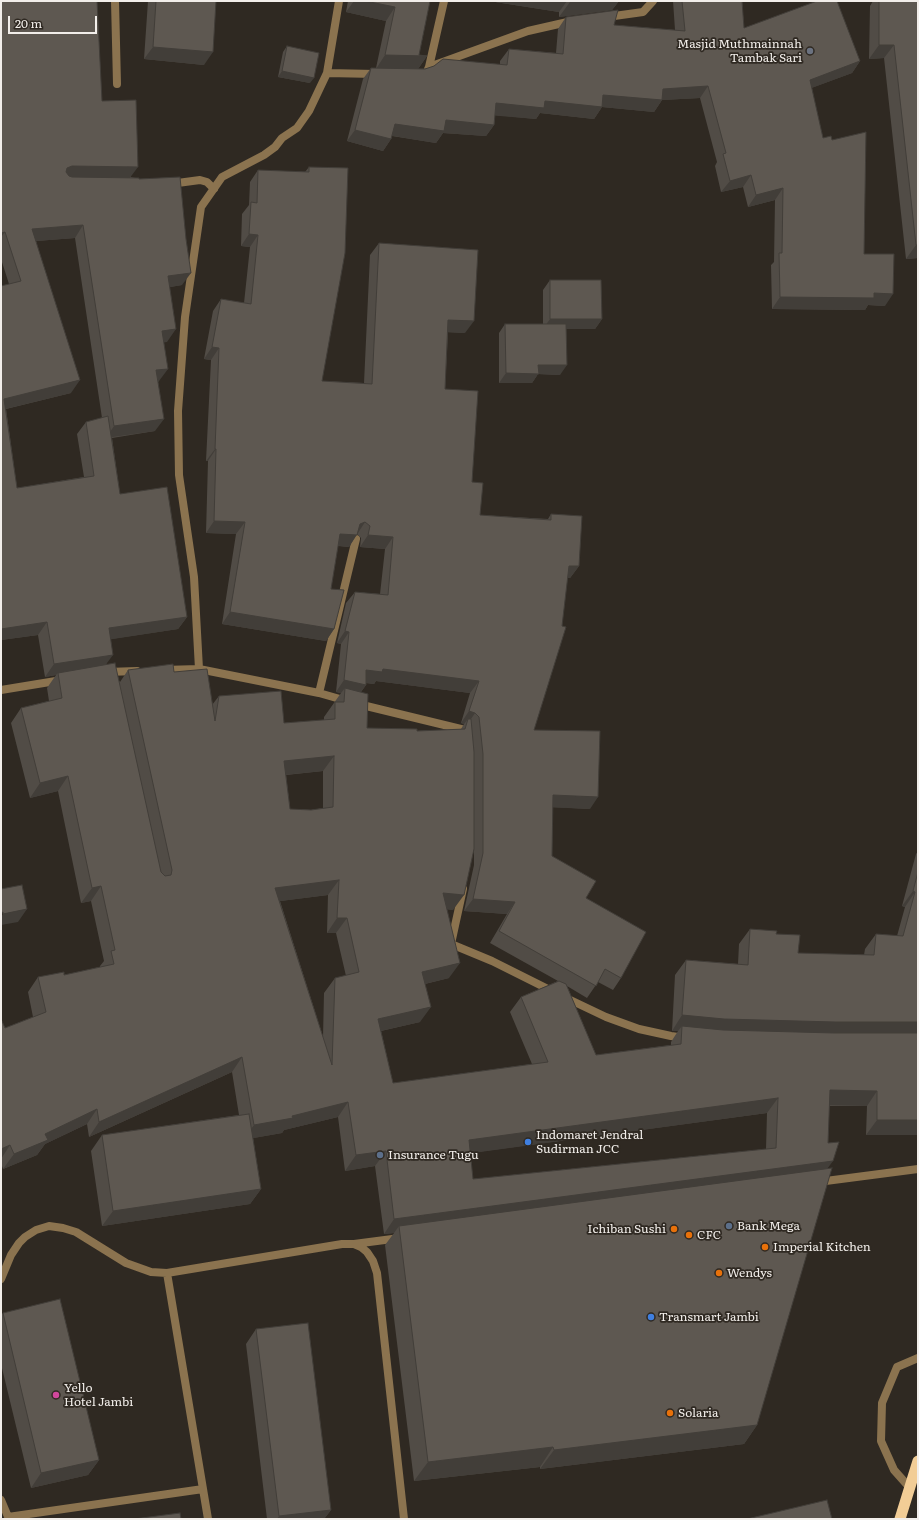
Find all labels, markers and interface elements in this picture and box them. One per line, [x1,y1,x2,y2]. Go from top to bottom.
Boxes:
scale bar [10,8,99,34]
text: 20 m [15,14,42,32]
place label: Masjid Muthmainnah Tambak Sari [677,37,802,65]
marker: Masjid Muthmainnah Tambak Sari [805,46,815,56]
place label: Indomaret Jendral Sudirman JCC [536,1128,643,1156]
marker: Indomaret Jendral Sudirman JCC [523,1137,533,1147]
place label: Insurance Tugu [388,1148,479,1162]
marker: Insurance Tugu [375,1150,385,1160]
place label: Bank Mega [737,1219,800,1233]
marker: Bank Mega [724,1221,734,1231]
place label: Ichiban Sushi [588,1222,666,1236]
marker: Ichiban Sushi [669,1224,679,1234]
place label: CFC [697,1228,721,1242]
marker: CFC [684,1230,694,1240]
place label: Imperial Kitchen [773,1240,871,1254]
marker: Imperial Kitchen [760,1242,770,1252]
place label: Wendys [727,1266,772,1280]
marker: Wendys [714,1268,724,1278]
place label: Transmart Jambi [659,1310,759,1324]
marker: Transmart Jambi [646,1312,656,1322]
place label: Yello Hotel Jambi [64,1381,133,1409]
marker: Yello Hotel Jambi [51,1390,61,1400]
place label: Solaria [678,1406,719,1420]
marker: Solaria [665,1408,675,1418]

